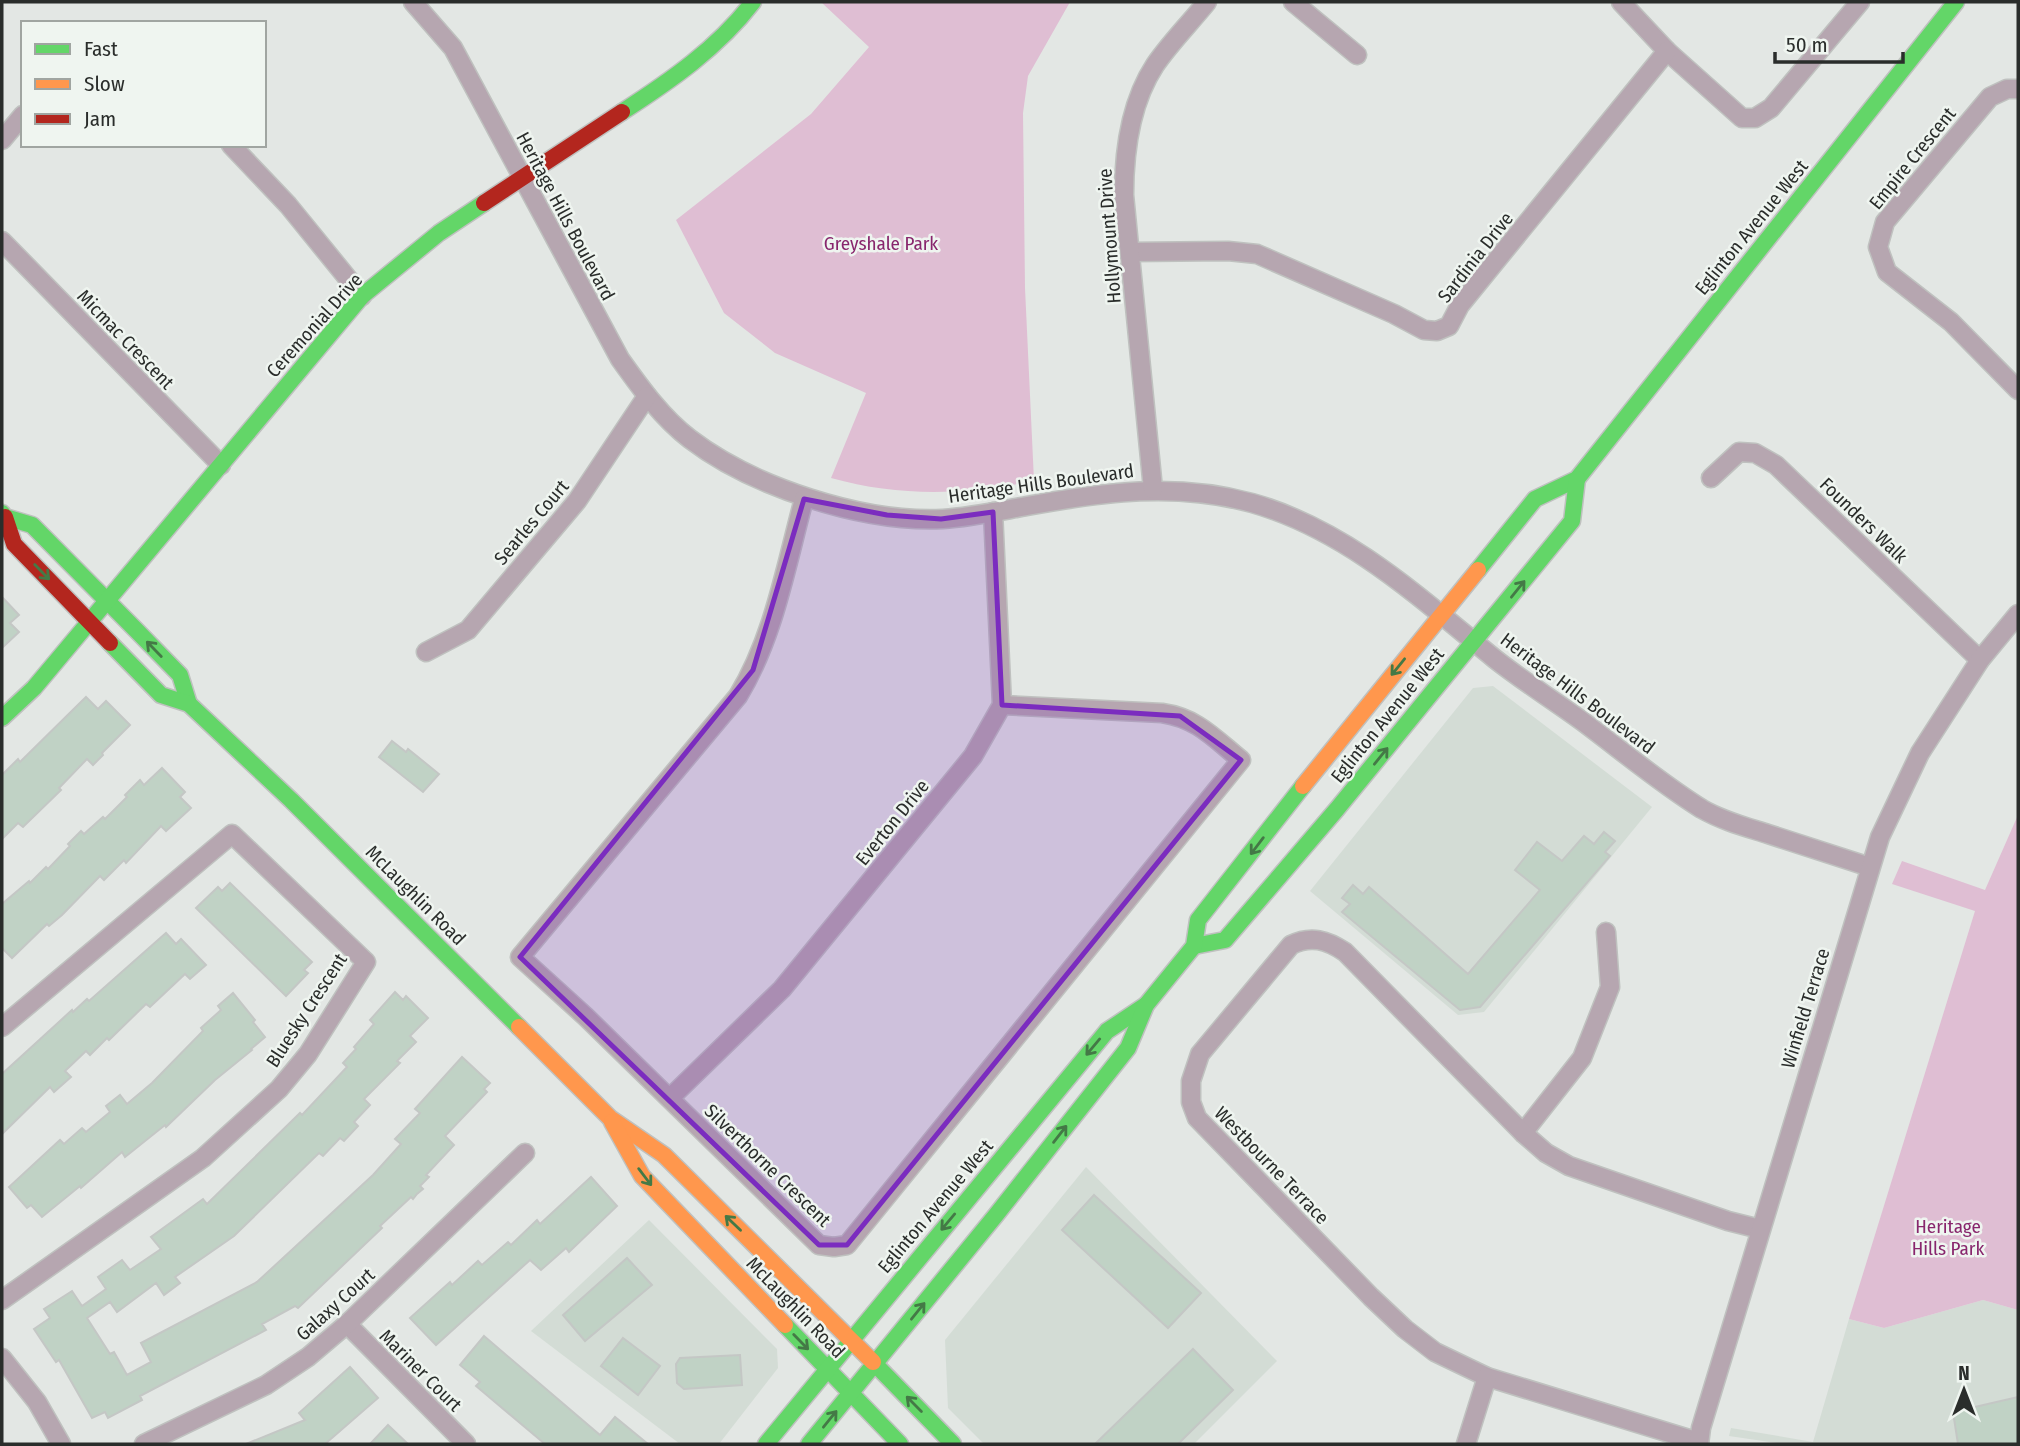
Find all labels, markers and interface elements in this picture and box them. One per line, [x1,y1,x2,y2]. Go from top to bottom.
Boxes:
legend [21,21,266,147]
scale bar [1775,21,1903,65]
text: 50 m [1786,32,1828,58]
text: Fast [84,36,118,62]
text: Slow [84,71,125,97]
street label: Empire Crescent [1864,102,1961,214]
text: Jam [84,106,116,132]
street label: Heritage Hills Boulevard [511,128,620,304]
street label: Eglinton Avenue West [1690,155,1813,299]
street label: Hollymount Drive [1093,168,1126,304]
street label: Sardinia Drive [1433,207,1518,307]
park label: Greyshale Park [824,232,938,255]
street label: Ceremonial Drive [262,268,367,382]
street label: Micmac Crescent [72,285,179,394]
street label: Heritage Hills Boulevard [947,459,1135,508]
street label: Founders Walk [1815,473,1912,568]
street label: Searles Court [489,475,574,569]
one-way arrow [33,563,50,580]
one-way arrow [1510,580,1525,598]
street label: Heritage Hills Boulevard [1496,628,1659,759]
one-way arrow [146,641,163,658]
street label: Eglinton Avenue West [1326,643,1449,787]
one-way arrow [1390,658,1406,676]
one-way arrow [1373,747,1388,765]
street label: Everton Drive [851,775,934,870]
one-way arrow [1249,836,1264,854]
street label: McLaughlin Road [361,841,470,950]
street label: Winfield Terrace [1776,945,1835,1071]
street label: Bluesky Crescent [261,948,352,1071]
one-way arrow [1086,1038,1101,1056]
street label: Silverthorne Crescent [700,1099,836,1232]
street label: Westbourne Terrace [1210,1102,1334,1229]
one-way arrow [1053,1125,1068,1144]
street label: Eglinton Avenue West [873,1134,998,1278]
one-way arrow [637,1167,652,1185]
one-way arrow [940,1213,956,1231]
one-way arrow [725,1215,742,1232]
park label: Heritage Hills Park [1912,1215,1984,1260]
street label: McLaughlin Road [742,1252,850,1363]
street label: Galaxy Court [291,1263,380,1346]
one-way arrow [910,1303,925,1321]
street label: Mariner Court [375,1324,467,1417]
one-way arrow [792,1333,809,1350]
north arrow [1929,1355,1999,1425]
text: N [1958,1362,1970,1385]
one-way arrow [905,1396,922,1413]
one-way arrow [822,1410,837,1428]

